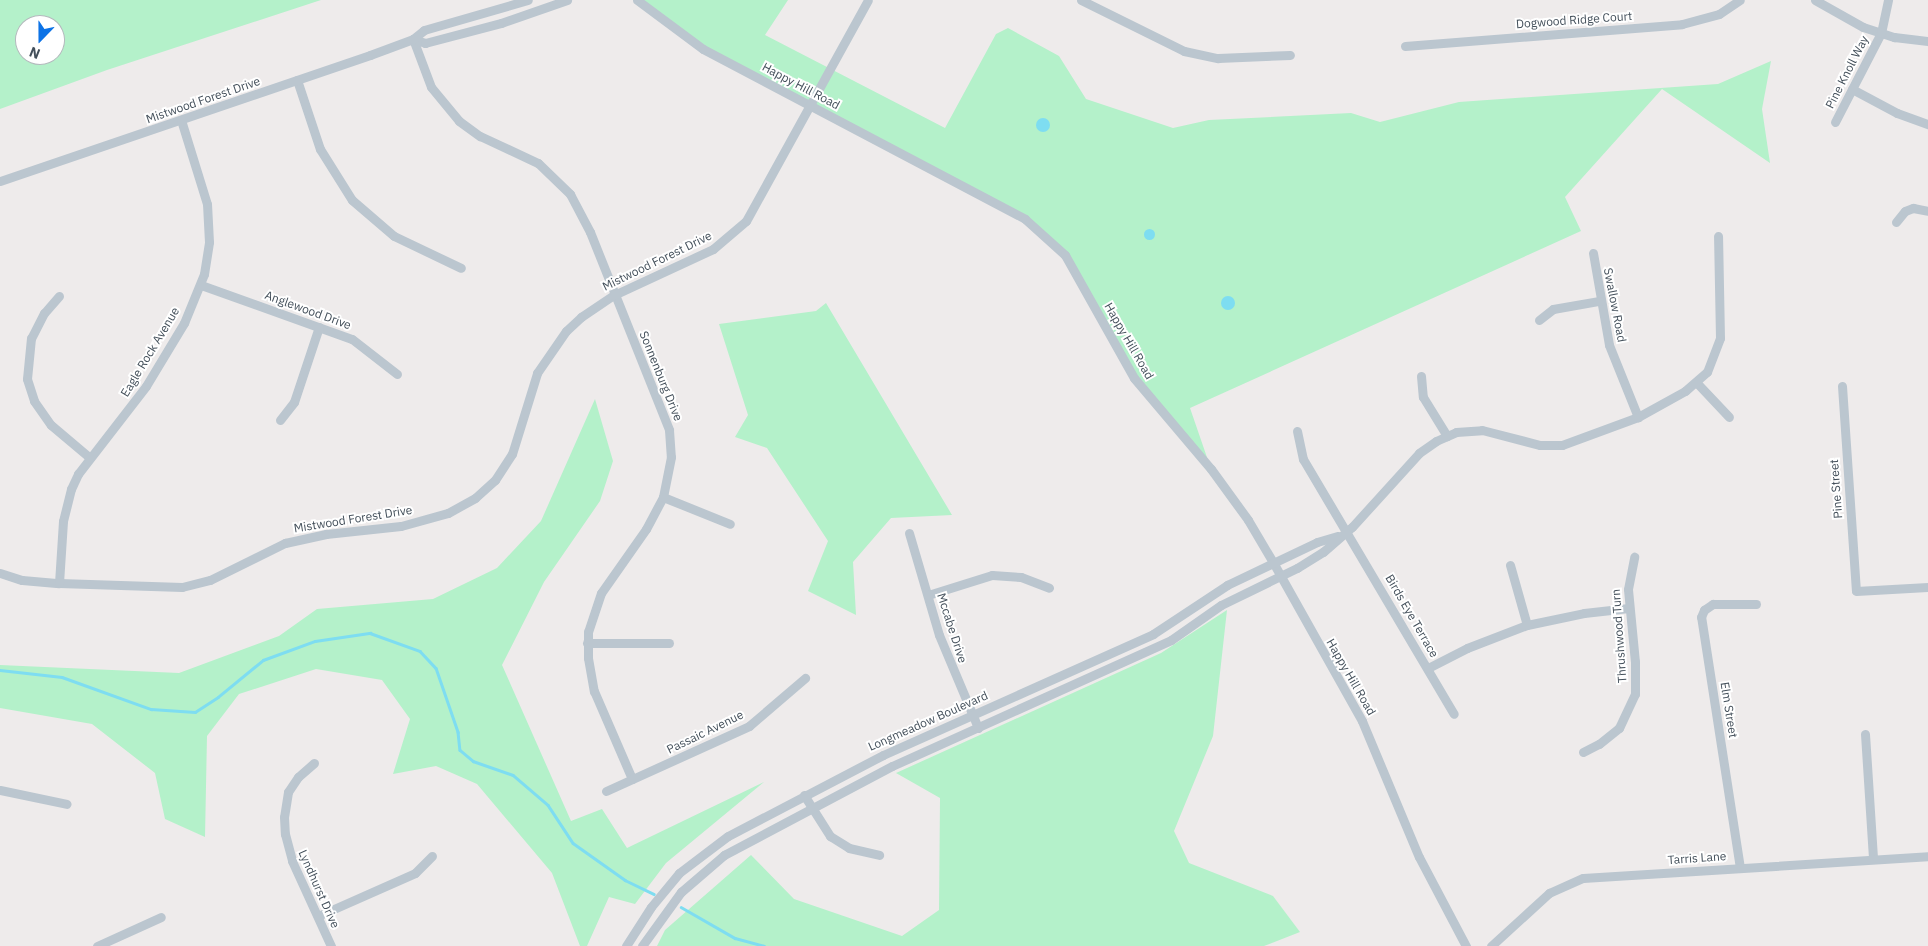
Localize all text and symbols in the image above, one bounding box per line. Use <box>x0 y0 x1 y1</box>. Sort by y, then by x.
street label: Dogwood Ridge Court <box>1515 9 1633 31</box>
north arrow <box>15 15 65 65</box>
street label: Pine Knoll Way <box>1822 33 1872 111</box>
text: N <box>27 43 43 63</box>
street label: Happy Hill Road <box>760 59 842 113</box>
street label: Mistwood Forest Drive <box>144 74 262 126</box>
street label: Mistwood Forest Drive <box>600 228 714 294</box>
street label: Swallow Road <box>1601 267 1629 343</box>
street label: Anglewood Drive <box>263 288 353 332</box>
street label: Happy Hill Road <box>1101 300 1157 382</box>
street label: Eagle Rock Avenue <box>118 305 182 399</box>
street label: Sonnenburg Drive <box>636 329 686 423</box>
street label: Pine Street <box>1827 459 1845 519</box>
street label: Mistwood Forest Drive <box>293 503 413 535</box>
street label: Birds Eye Terrace <box>1382 572 1442 660</box>
street label: Thrushwood Turn <box>1609 589 1629 683</box>
street label: Mccabe Drive <box>934 591 970 665</box>
street label: Happy Hill Road <box>1323 636 1379 718</box>
street label: Elm Street <box>1717 681 1741 739</box>
street label: Longmeadow Boulevard <box>866 688 990 754</box>
street label: Passaic Avenue <box>664 707 746 757</box>
street label: Lyndhurst Drive <box>295 848 343 930</box>
street label: Tarris Lane <box>1667 849 1727 867</box>

